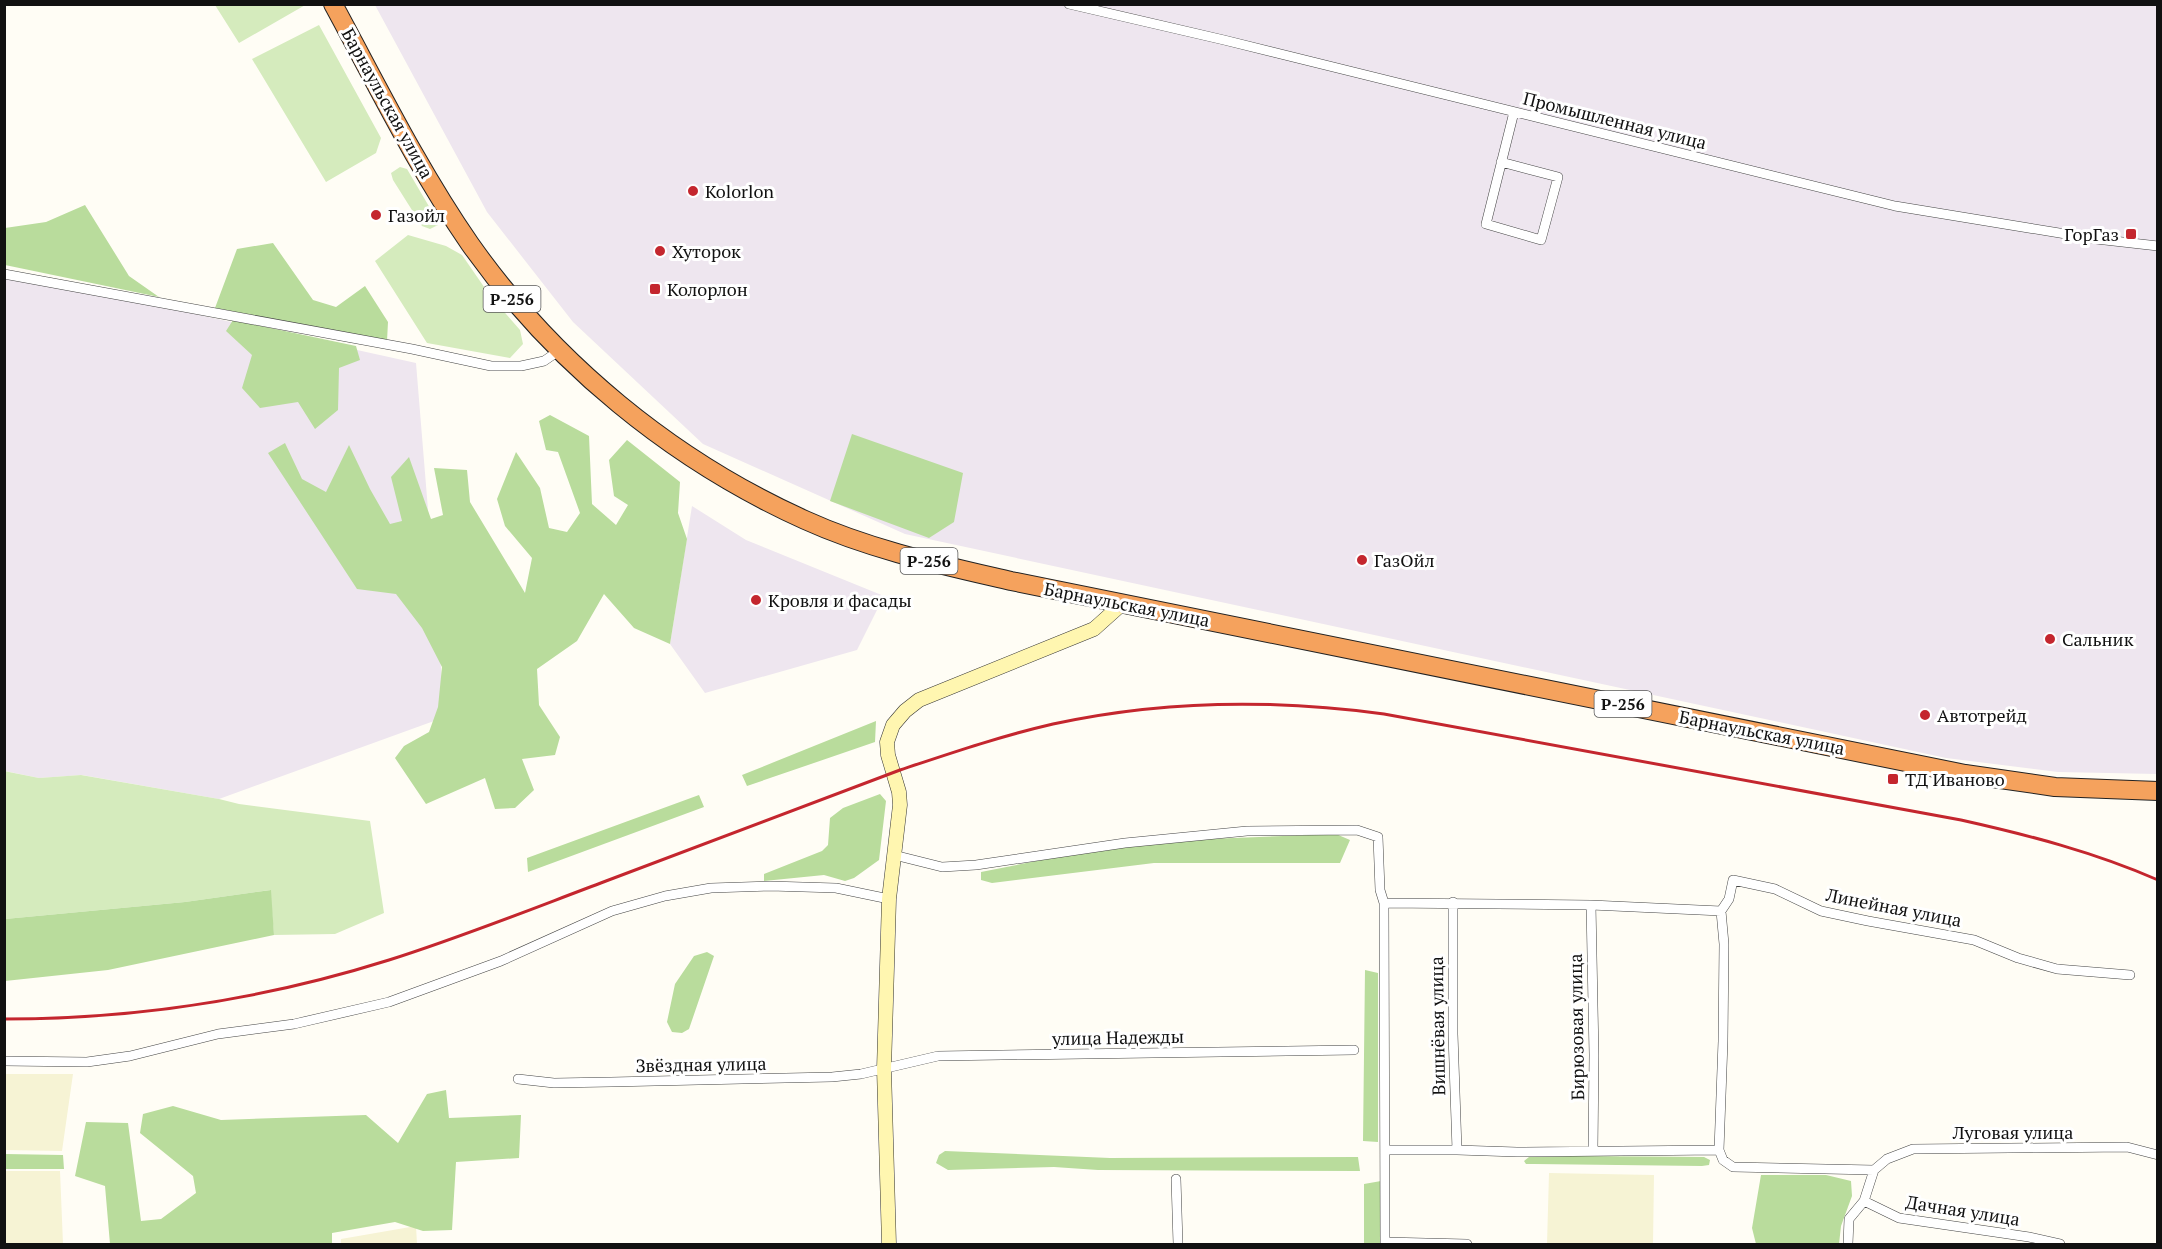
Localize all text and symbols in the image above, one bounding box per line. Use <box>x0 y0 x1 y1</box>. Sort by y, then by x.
street label: Барнаульская улица <box>337 24 439 182</box>
street label: Промышленная улица <box>1521 86 1709 154</box>
place label: Kolorlon <box>705 179 774 203</box>
marker: Kolorlon <box>686 184 700 198</box>
place label: Газойл <box>388 203 445 227</box>
marker: Газойл <box>369 208 383 222</box>
place label: ГорГаз <box>2064 222 2119 246</box>
marker: ГорГаз <box>2124 227 2138 241</box>
place label: Хуторок <box>672 239 741 263</box>
marker: Хуторок <box>653 244 667 258</box>
place label: Колорлон <box>667 277 748 301</box>
marker: Колорлон <box>648 282 662 296</box>
road number: Р-256 <box>484 286 540 312</box>
road number: Р-256 <box>900 548 958 574</box>
place label: ГазОйл <box>1374 548 1435 572</box>
marker: ГазОйл <box>1355 553 1369 567</box>
street label: Барнаульская улица <box>1042 576 1212 632</box>
place label: Кровля и фасады <box>768 588 912 612</box>
marker: Кровля и фасады <box>749 593 763 607</box>
place label: Сальник <box>2062 627 2134 651</box>
marker: Сальник <box>2043 632 2057 646</box>
road number: Р-256 <box>1594 691 1652 717</box>
place label: Автотрейд <box>1937 703 2027 727</box>
street label: Барнаульская улица <box>1677 704 1847 760</box>
marker: Автотрейд <box>1918 708 1932 722</box>
place label: ТД Иваново <box>1905 767 2005 791</box>
marker: ТД Иваново <box>1886 772 1900 786</box>
street label: Линейная улица <box>1823 882 1964 932</box>
street label: Бирюзовая улица <box>1563 953 1589 1101</box>
street label: Вишнёвая улица <box>1424 956 1450 1096</box>
street label: улица Надежды <box>1051 1024 1184 1050</box>
street label: Звёздная улица <box>635 1051 767 1077</box>
street label: Луговая улица <box>1952 1120 2073 1144</box>
street label: Дачная улица <box>1904 1189 2022 1231</box>

